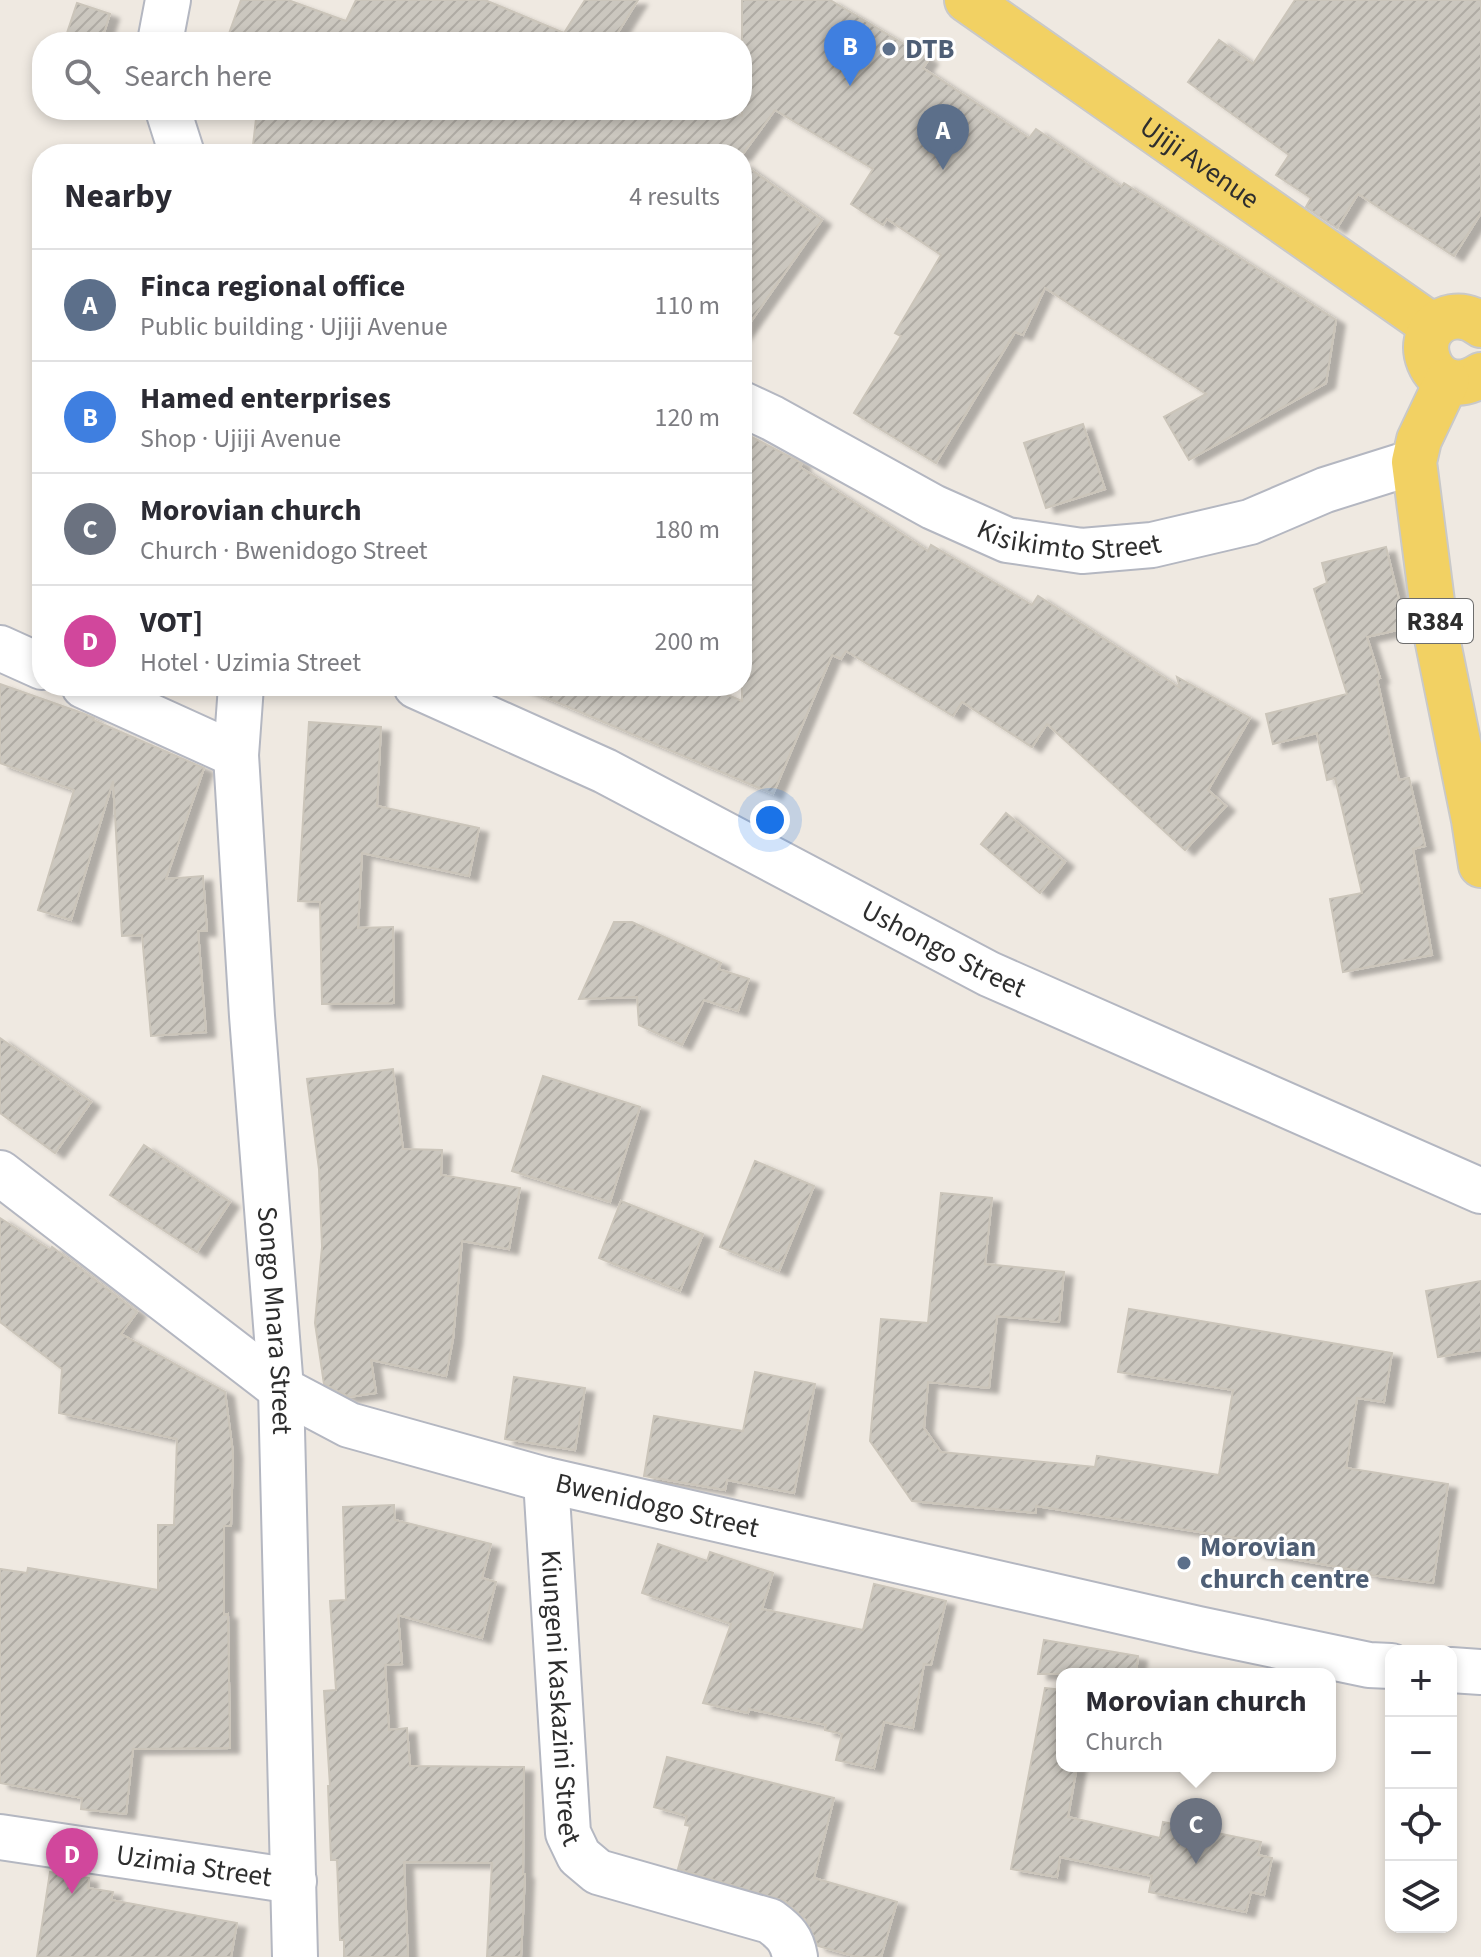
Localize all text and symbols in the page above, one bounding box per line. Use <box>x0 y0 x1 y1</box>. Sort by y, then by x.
pin: B <box>824 20 876 86</box>
place label: DTB <box>905 29 955 69</box>
search box <box>32 32 752 120</box>
marker: DTB <box>880 40 898 58</box>
icon: search <box>60 54 104 98</box>
text: Search here <box>124 55 272 98</box>
pin: A <box>917 104 969 170</box>
street label: Ujiji Avenue <box>1132 107 1267 219</box>
text: Nearby <box>64 172 172 221</box>
text: 4 results <box>629 178 720 215</box>
text: Finca regional office <box>140 265 405 308</box>
text: A <box>83 287 97 324</box>
text: 110 m <box>654 287 720 324</box>
text: Public building · Ujiji Avenue <box>140 308 448 345</box>
text: Hamed enterprises <box>140 377 391 420</box>
text: B <box>82 399 98 436</box>
text: 120 m <box>654 399 720 436</box>
text: Shop · Ujiji Avenue <box>140 420 341 457</box>
text: Morovian church <box>140 489 362 532</box>
street label: Kisikimto Street <box>971 509 1166 571</box>
text: C <box>82 511 98 548</box>
text: 180 m <box>654 511 720 548</box>
text: Church · Bwenidogo Street <box>140 532 428 569</box>
road number: R384 <box>1397 599 1473 643</box>
text: VOT] <box>140 601 203 644</box>
text: D <box>82 623 98 660</box>
text: 200 m <box>654 623 720 660</box>
text: Hotel · Uzimia Street <box>140 644 361 681</box>
your location <box>750 800 790 840</box>
street label: Ushongo Street <box>854 890 1033 1008</box>
street label: Songo Mnara Street <box>247 1205 302 1436</box>
street label: Bwenidogo Street <box>552 1463 763 1548</box>
place label: Morovian church centre <box>1200 1527 1370 1599</box>
street label: Kiungeni Kaskazini Street <box>530 1549 592 1853</box>
marker: Morovian church centre <box>1175 1554 1193 1572</box>
map controls <box>1385 1645 1457 1933</box>
button: + <box>1385 1645 1457 1717</box>
popup <box>1056 1668 1336 1772</box>
text: Morovian church <box>1085 1680 1307 1723</box>
button: − <box>1385 1717 1457 1789</box>
text: Church <box>1085 1723 1163 1760</box>
button: locate <box>1385 1789 1457 1861</box>
pin: C <box>1170 1798 1222 1864</box>
pin: D <box>46 1828 98 1894</box>
street label: Uzimia Street <box>113 1835 275 1897</box>
button: layers <box>1385 1861 1457 1933</box>

